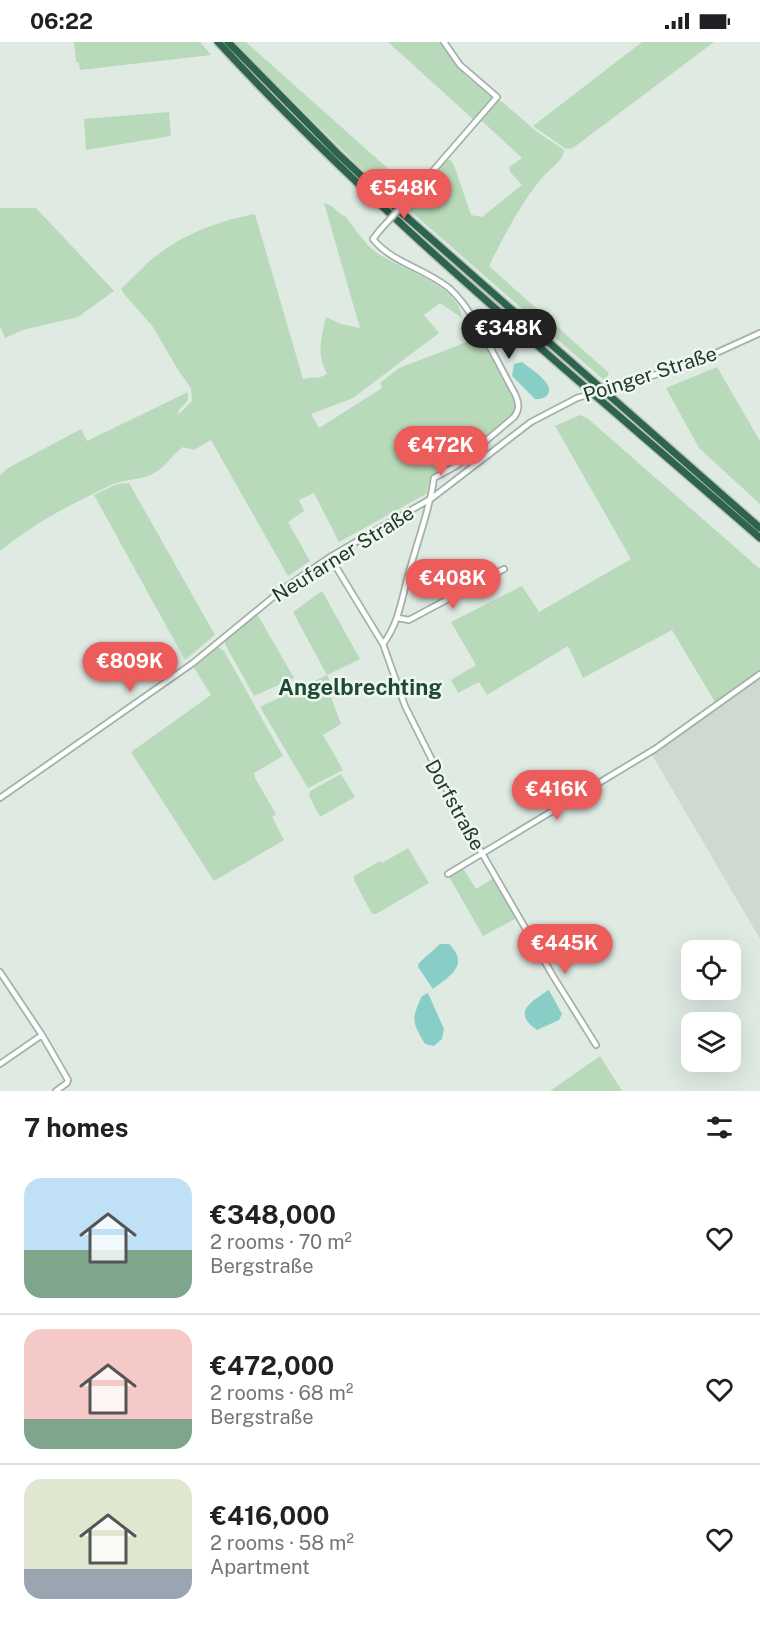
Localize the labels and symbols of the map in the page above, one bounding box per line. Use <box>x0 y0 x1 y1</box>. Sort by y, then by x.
pin: €548K <box>362 169 446 220</box>
pin: €348K <box>467 309 551 360</box>
street label: Poinger Straße <box>580 341 720 407</box>
pin: €472K <box>399 426 483 477</box>
street label: Neufarner Straße <box>268 501 418 607</box>
pin: €408K <box>411 559 495 610</box>
pin: €809K <box>88 642 172 693</box>
district label: Angelbrechting <box>278 674 442 700</box>
street label: Dorfstraße <box>420 755 490 855</box>
pin: €416K <box>515 770 599 821</box>
pin: €445K <box>523 924 607 975</box>

